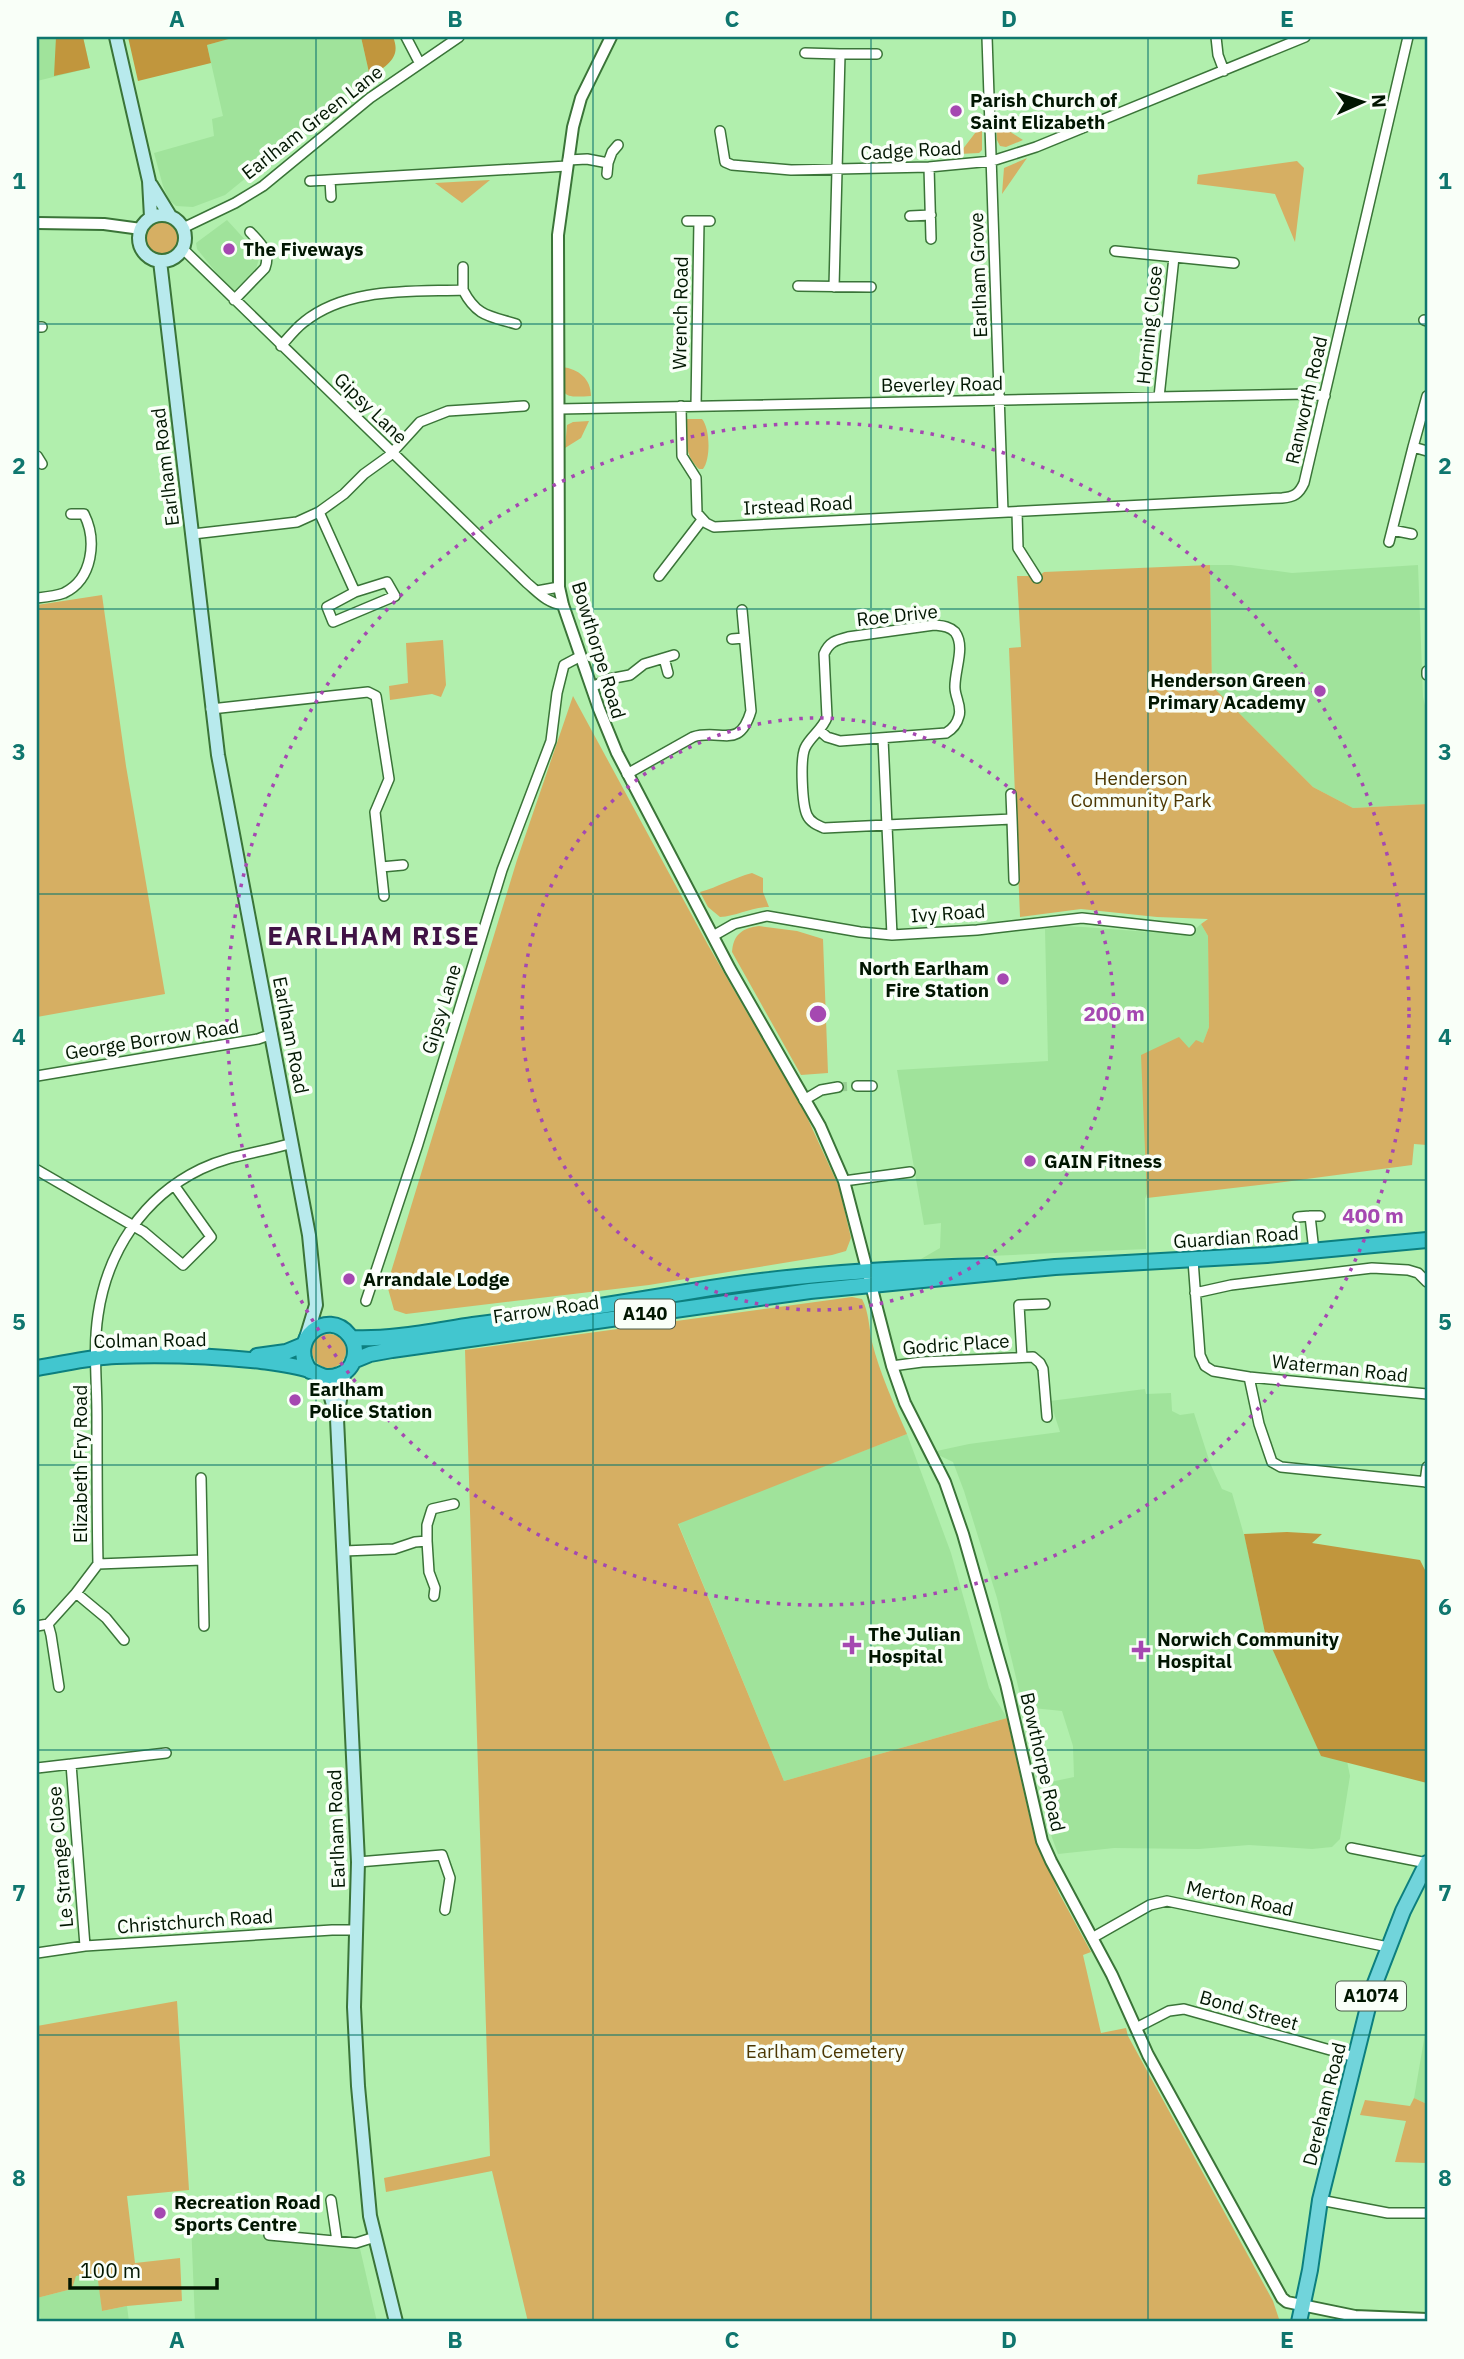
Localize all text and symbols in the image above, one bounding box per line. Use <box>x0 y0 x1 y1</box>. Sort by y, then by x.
text: A <box>169 3 185 33</box>
text: B <box>447 3 463 33</box>
text: C <box>725 3 740 33</box>
text: D <box>1001 3 1017 33</box>
text: E <box>1280 3 1294 33</box>
street label: Earlham Green Lane <box>237 59 387 185</box>
north arrow <box>1328 66 1398 136</box>
place label: Parish Church of Saint Elizabeth <box>970 88 1117 134</box>
text: N <box>1367 94 1391 109</box>
marker: Parish Church of Saint Elizabeth <box>948 103 964 119</box>
street label: Cadge Road <box>860 135 962 165</box>
text: 1 <box>12 165 26 195</box>
text: 1 <box>1438 165 1452 195</box>
street label: Earlham Grove <box>964 212 992 338</box>
place label: The Fiveways <box>243 237 364 261</box>
marker: The Fiveways <box>221 241 237 257</box>
street label: Wrench Road <box>667 256 693 370</box>
street label: Horning Close <box>1131 264 1167 386</box>
street label: Ranworth Road <box>1280 334 1332 466</box>
street label: Gipsy Lane <box>329 367 413 449</box>
street label: Beverley Road <box>881 371 1003 397</box>
street label: Earlham Road <box>146 406 184 528</box>
text: 2 <box>12 450 26 480</box>
text: 2 <box>1438 450 1452 480</box>
street label: Irstead Road <box>742 490 854 520</box>
street label: Bowthorpe Road <box>567 578 631 722</box>
street label: Roe Drive <box>855 599 939 631</box>
place label: Henderson Green Primary Academy <box>1148 668 1307 714</box>
marker: Henderson Green Primary Academy <box>1312 683 1328 699</box>
text: 3 <box>12 736 26 766</box>
text: 3 <box>1438 736 1452 766</box>
park label: Henderson Community Park <box>1070 766 1212 812</box>
street label: Ivy Road <box>910 898 986 928</box>
district label: EARLHAM RISE <box>267 918 481 952</box>
place label: North Earlham Fire Station <box>859 956 989 1002</box>
street label: Gipsy Lane <box>416 961 466 1057</box>
marker: North Earlham Fire Station <box>995 971 1011 987</box>
street label: Earlham Road <box>268 974 314 1096</box>
text: 200 m <box>1083 999 1145 1027</box>
centre of rings <box>806 1002 830 1026</box>
street label: George Borrow Road <box>63 1013 241 1065</box>
text: 4 <box>12 1021 26 1051</box>
text: 4 <box>1438 1021 1452 1051</box>
place label: GAIN Fitness <box>1044 1149 1162 1173</box>
marker: GAIN Fitness <box>1022 1153 1038 1169</box>
text: 400 m <box>1342 1201 1404 1229</box>
street label: Guardian Road <box>1172 1221 1300 1253</box>
place label: Arrandale Lodge <box>363 1267 510 1291</box>
marker: Arrandale Lodge <box>341 1271 357 1287</box>
street label: Farrow Road <box>491 1290 601 1328</box>
road number: A140 <box>615 1300 675 1329</box>
text: 5 <box>12 1306 26 1336</box>
text: 5 <box>1438 1306 1452 1336</box>
street label: Colman Road <box>93 1327 207 1353</box>
street label: Godric Place <box>902 1328 1010 1360</box>
street label: Waterman Road <box>1271 1349 1409 1387</box>
place label: Earlham Police Station <box>309 1377 432 1423</box>
street label: Elizabeth Fry Road <box>68 1385 92 1543</box>
marker: Earlham Police Station <box>287 1392 303 1408</box>
text: 6 <box>12 1591 26 1621</box>
text: 6 <box>1438 1591 1452 1621</box>
place label: The Julian Hospital <box>868 1622 961 1668</box>
place label: Norwich Community Hospital <box>1157 1627 1340 1673</box>
marker: The Julian Hospital <box>842 1635 862 1655</box>
marker: Norwich Community Hospital <box>1131 1640 1151 1660</box>
street label: Bowthorpe Road <box>1015 1690 1071 1834</box>
street label: Earlham Road <box>322 1769 350 1889</box>
street label: Le Strange Close <box>42 1785 78 1929</box>
street label: Merton Road <box>1184 1875 1296 1921</box>
text: 7 <box>12 1877 26 1907</box>
text: 7 <box>1438 1877 1452 1907</box>
street label: Christchurch Road <box>116 1904 274 1938</box>
road number: A1074 <box>1336 1982 1406 2010</box>
street label: Bond Street <box>1197 1984 1301 2036</box>
park label: Earlham Cemetery <box>746 2039 905 2063</box>
street label: Dereham Road <box>1297 2040 1351 2168</box>
text: 8 <box>12 2162 26 2192</box>
text: 8 <box>1438 2162 1452 2192</box>
place label: Recreation Road Sports Centre <box>174 2190 321 2236</box>
marker: Recreation Road Sports Centre <box>152 2205 168 2221</box>
scale bar <box>70 2247 217 2291</box>
text: 100 m <box>80 2256 141 2284</box>
text: A <box>169 2324 185 2354</box>
text: B <box>447 2324 463 2354</box>
text: C <box>725 2324 740 2354</box>
text: D <box>1001 2324 1017 2354</box>
text: E <box>1280 2324 1294 2354</box>

